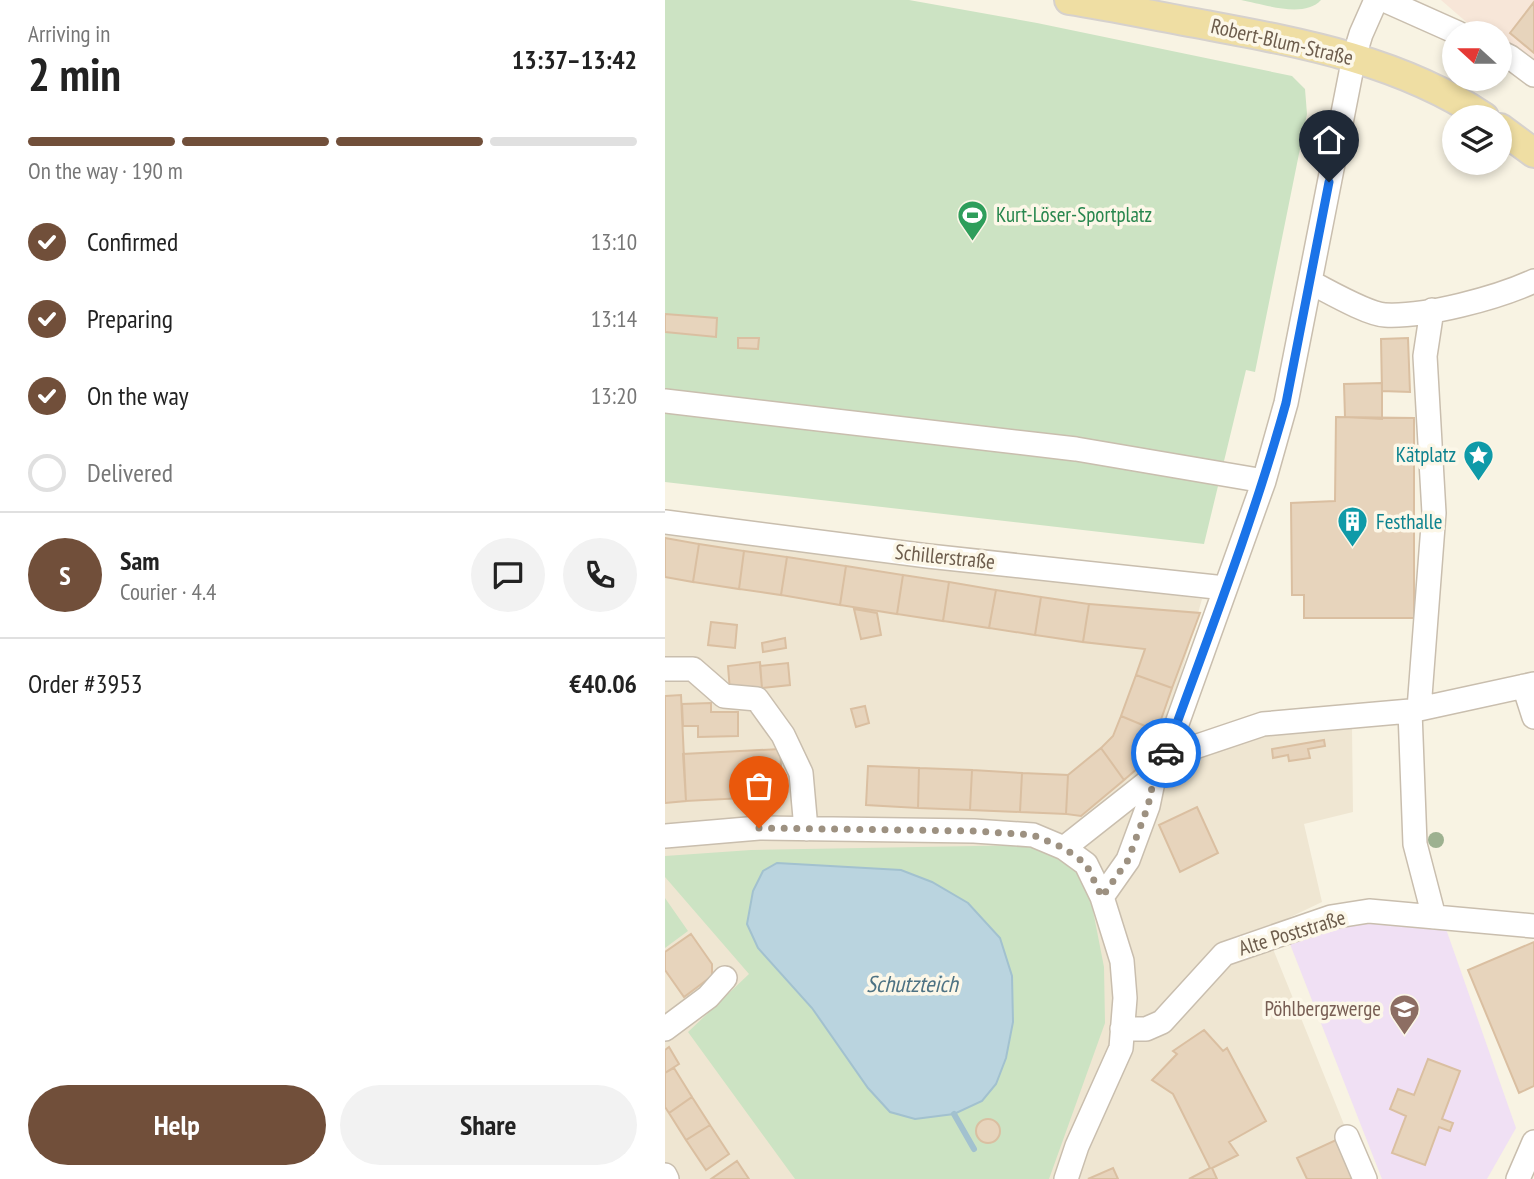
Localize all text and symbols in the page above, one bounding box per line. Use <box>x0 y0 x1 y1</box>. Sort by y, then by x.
street label: Robert-Blum-Straße <box>1208 12 1356 71</box>
text: Arriving in <box>28 19 110 48</box>
north arrow <box>1442 21 1512 91</box>
map controls <box>1442 21 1512 175</box>
text: 13:37–13:42 <box>512 43 637 76</box>
text: 2 min <box>28 44 121 104</box>
button: layers <box>1442 105 1512 175</box>
pin <box>1299 110 1359 182</box>
icon: home <box>1310 121 1348 159</box>
text: On the way · 190 m <box>28 156 183 185</box>
sports icon: Kurt-Löser-Sportplatz <box>956 198 990 242</box>
place label: Kurt-Löser-Sportplatz <box>996 201 1152 228</box>
icon: check <box>28 223 66 261</box>
text: Confirmed <box>87 225 178 258</box>
text: 13:10 <box>591 227 637 256</box>
icon: check <box>28 300 66 338</box>
text: Preparing <box>87 302 173 335</box>
text: 13:14 <box>591 304 637 333</box>
icon: check <box>28 377 66 415</box>
text: On the way <box>87 379 189 412</box>
text: 13:20 <box>591 381 637 410</box>
place icon: Kätplatz <box>1462 438 1496 482</box>
place label: Kätplatz <box>1396 441 1456 468</box>
text: Delivered <box>87 456 173 489</box>
building icon: Festhalle <box>1336 505 1370 549</box>
place label: Festhalle <box>1376 508 1442 535</box>
button: chat <box>471 538 545 612</box>
button: phone <box>563 538 637 612</box>
street label: Schillerstraße <box>894 538 996 575</box>
text: Sam <box>120 544 159 577</box>
text: S <box>59 559 71 592</box>
text: Courier · 4.4 <box>120 577 216 606</box>
text: Order #3953 <box>28 667 143 700</box>
text: €40.06 <box>569 667 637 700</box>
courier <box>1131 718 1201 788</box>
icon: car <box>1147 734 1185 772</box>
pin <box>729 756 789 828</box>
icon: bag <box>740 767 778 805</box>
street label: Alte Poststraße <box>1235 903 1349 962</box>
water label: Schutzteich <box>866 969 960 998</box>
school or university icon: Pöhlbergzwerge <box>1387 992 1421 1036</box>
place label: Pöhlbergzwerge <box>1264 995 1381 1022</box>
button: Help <box>28 1085 326 1165</box>
button: Share <box>340 1085 637 1165</box>

